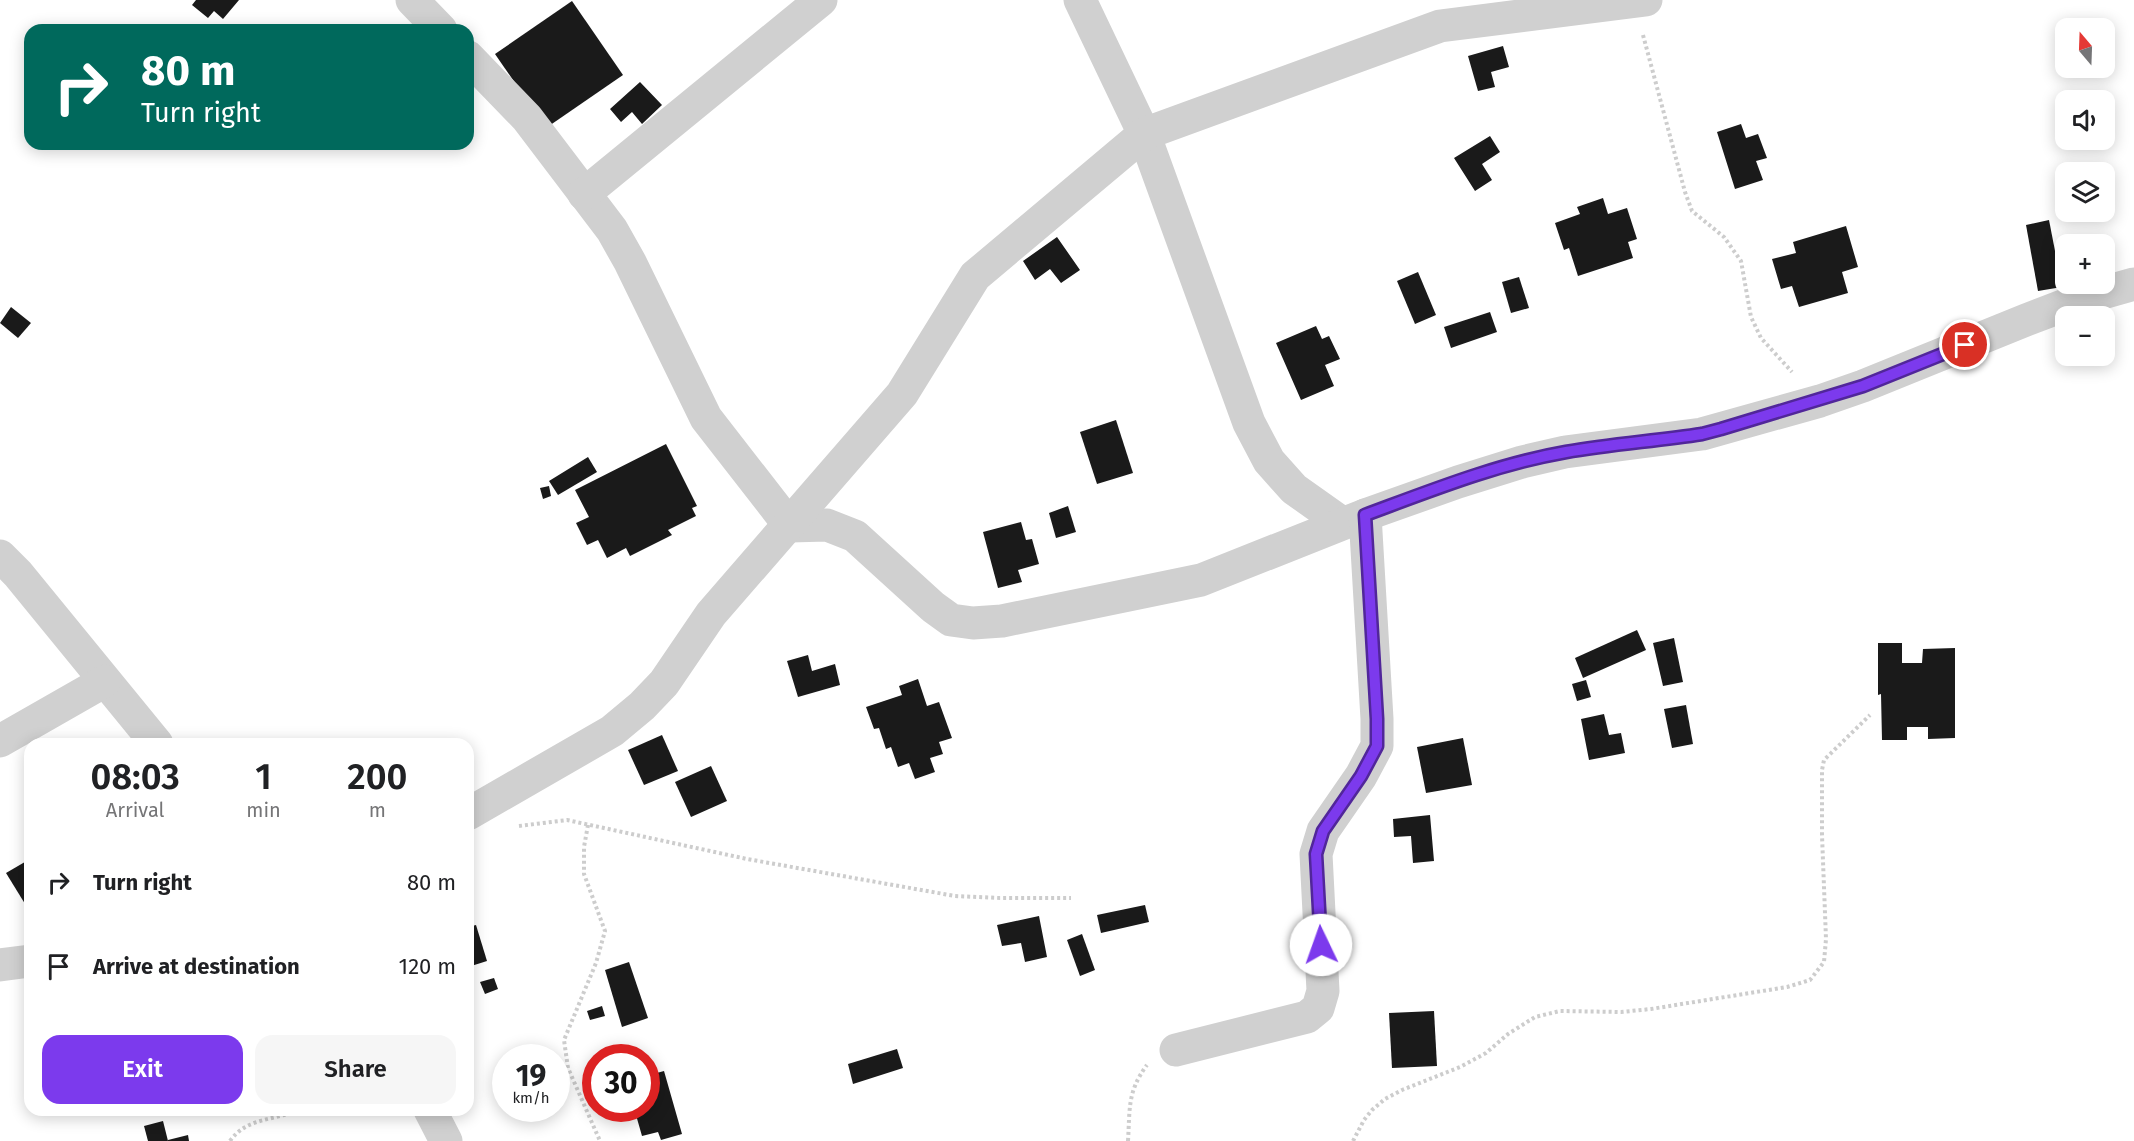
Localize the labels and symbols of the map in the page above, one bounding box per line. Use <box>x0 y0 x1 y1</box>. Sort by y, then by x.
north arrow <box>2055 18 2115 78</box>
pin <box>1939 319 1990 370</box>
position arrow <box>1289 913 1353 977</box>
speed limit sign: 30 <box>582 1044 660 1122</box>

